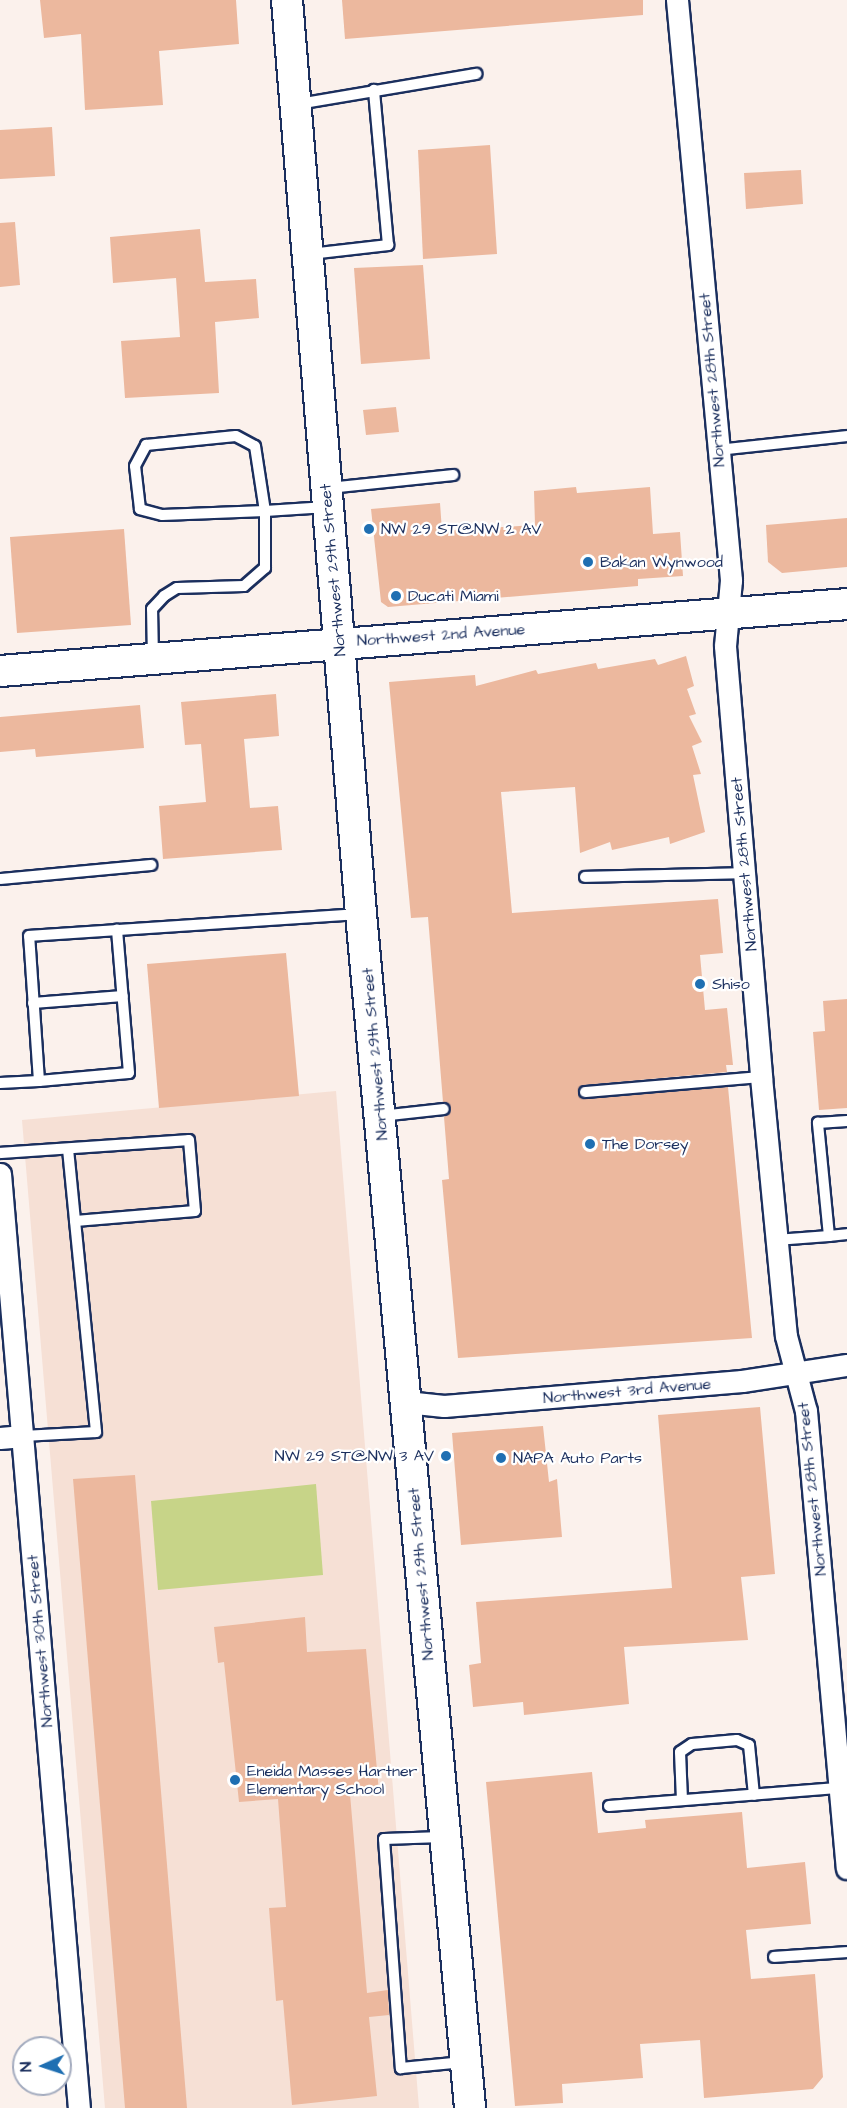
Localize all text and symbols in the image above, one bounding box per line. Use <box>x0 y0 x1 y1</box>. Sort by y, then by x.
street label: Northwest 28th Street <box>695 292 729 468</box>
street label: Northwest 29th Street <box>316 483 350 657</box>
place label: NW 29 ST@NW 2 AV <box>381 519 541 539</box>
marker: NW 29 ST@NW 2 AV <box>362 522 376 536</box>
place label: Bakan Wynwood <box>600 552 723 572</box>
marker: Bakan Wynwood <box>581 555 595 569</box>
place label: Ducati Miami <box>408 586 499 606</box>
marker: Ducati Miami <box>389 589 403 603</box>
street label: Northwest 2nd Avenue <box>356 620 526 650</box>
street label: Northwest 28th Street <box>727 776 761 952</box>
street label: Northwest 29th Street <box>358 967 392 1141</box>
place label: Shiso <box>712 974 750 994</box>
marker: Shiso <box>693 977 707 991</box>
place label: The Dorsey <box>602 1134 689 1154</box>
marker: The Dorsey <box>583 1137 597 1151</box>
street label: Northwest 3rd Avenue <box>542 1374 712 1408</box>
street label: Northwest 28th Street <box>793 1401 831 1577</box>
place label: NW 29 ST@NW 3 AV <box>275 1446 434 1466</box>
place label: NAPA Auto Parts <box>513 1448 642 1468</box>
marker: NW 29 ST@NW 3 AV <box>439 1449 453 1463</box>
marker: NAPA Auto Parts <box>494 1451 508 1465</box>
street label: Northwest 29th Street <box>404 1487 438 1661</box>
street label: Northwest 30th Street <box>23 1554 57 1728</box>
place label: Eneida Masses Hartner Elementary School <box>247 1761 417 1799</box>
marker: Eneida Masses Hartner Elementary School <box>228 1773 242 1787</box>
north arrow <box>12 2036 72 2096</box>
text: N <box>15 2061 37 2072</box>

